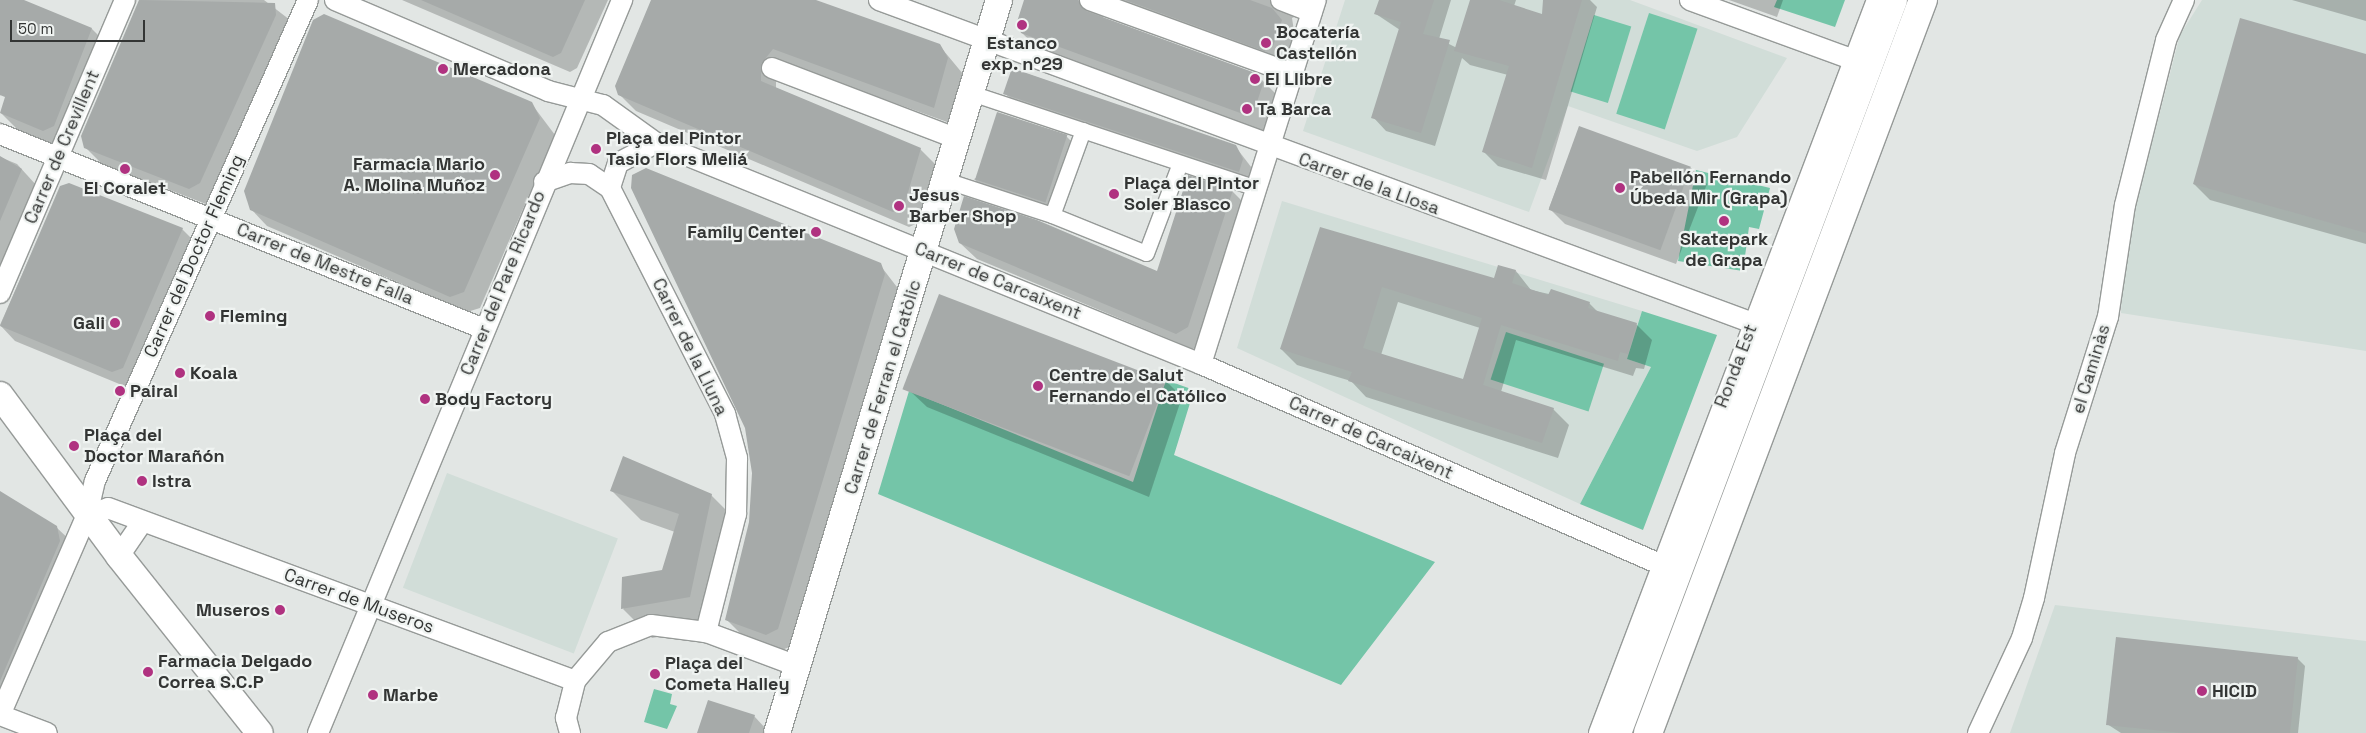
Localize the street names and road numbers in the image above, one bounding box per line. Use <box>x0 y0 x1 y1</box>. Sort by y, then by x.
street label: Carrer de Crevillent <box>20 67 104 227</box>
street label: Carrer de la Llosa <box>1295 148 1443 220</box>
street label: Carrer del Doctor Fleming <box>139 151 249 361</box>
street label: Carrer del Pare Ricardo <box>456 188 550 378</box>
street label: Carrer de Mestre Falla <box>233 219 417 309</box>
street label: Carrer de Carcaixent <box>912 238 1084 324</box>
street label: Carrer de la Lluna <box>647 275 733 419</box>
street label: Carrer de Ferran el Catòlic <box>840 277 926 497</box>
street label: Ronda Est <box>1710 321 1762 411</box>
street label: el Caminàs <box>2067 322 2115 416</box>
street label: Carrer de Carcaixent <box>1285 392 1457 484</box>
street label: Carrer de Museros <box>281 564 437 638</box>

